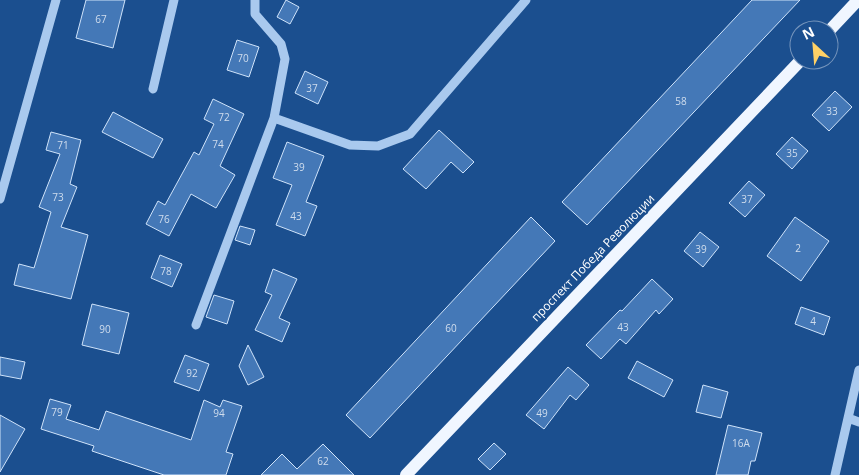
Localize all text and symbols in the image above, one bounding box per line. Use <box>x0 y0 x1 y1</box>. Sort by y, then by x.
house number: 67 <box>95 12 107 26</box>
north arrow <box>789 20 839 70</box>
text: N <box>799 22 817 44</box>
house number: 70 <box>237 51 249 65</box>
house number: 37 <box>306 81 318 95</box>
house number: 58 <box>675 94 687 108</box>
house number: 33 <box>826 104 838 118</box>
house number: 72 <box>218 110 230 124</box>
house number: 74 <box>212 137 224 151</box>
house number: 71 <box>57 138 69 152</box>
house number: 35 <box>786 146 798 160</box>
house number: 39 <box>293 160 305 174</box>
house number: 73 <box>52 190 64 204</box>
street label: проспект Победа Революции <box>527 190 658 325</box>
house number: 37 <box>741 192 753 206</box>
house number: 43 <box>290 209 302 223</box>
house number: 76 <box>158 212 170 226</box>
house number: 2 <box>795 241 801 255</box>
house number: 39 <box>695 242 707 256</box>
house number: 78 <box>160 264 172 278</box>
house number: 4 <box>810 314 816 328</box>
house number: 43 <box>617 320 629 334</box>
house number: 60 <box>445 321 457 335</box>
house number: 90 <box>99 322 111 336</box>
house number: 92 <box>186 366 198 380</box>
house number: 79 <box>51 405 63 419</box>
house number: 94 <box>213 406 225 420</box>
house number: 49 <box>536 406 548 420</box>
house number: 16А <box>732 436 751 450</box>
house number: 62 <box>317 454 329 468</box>

